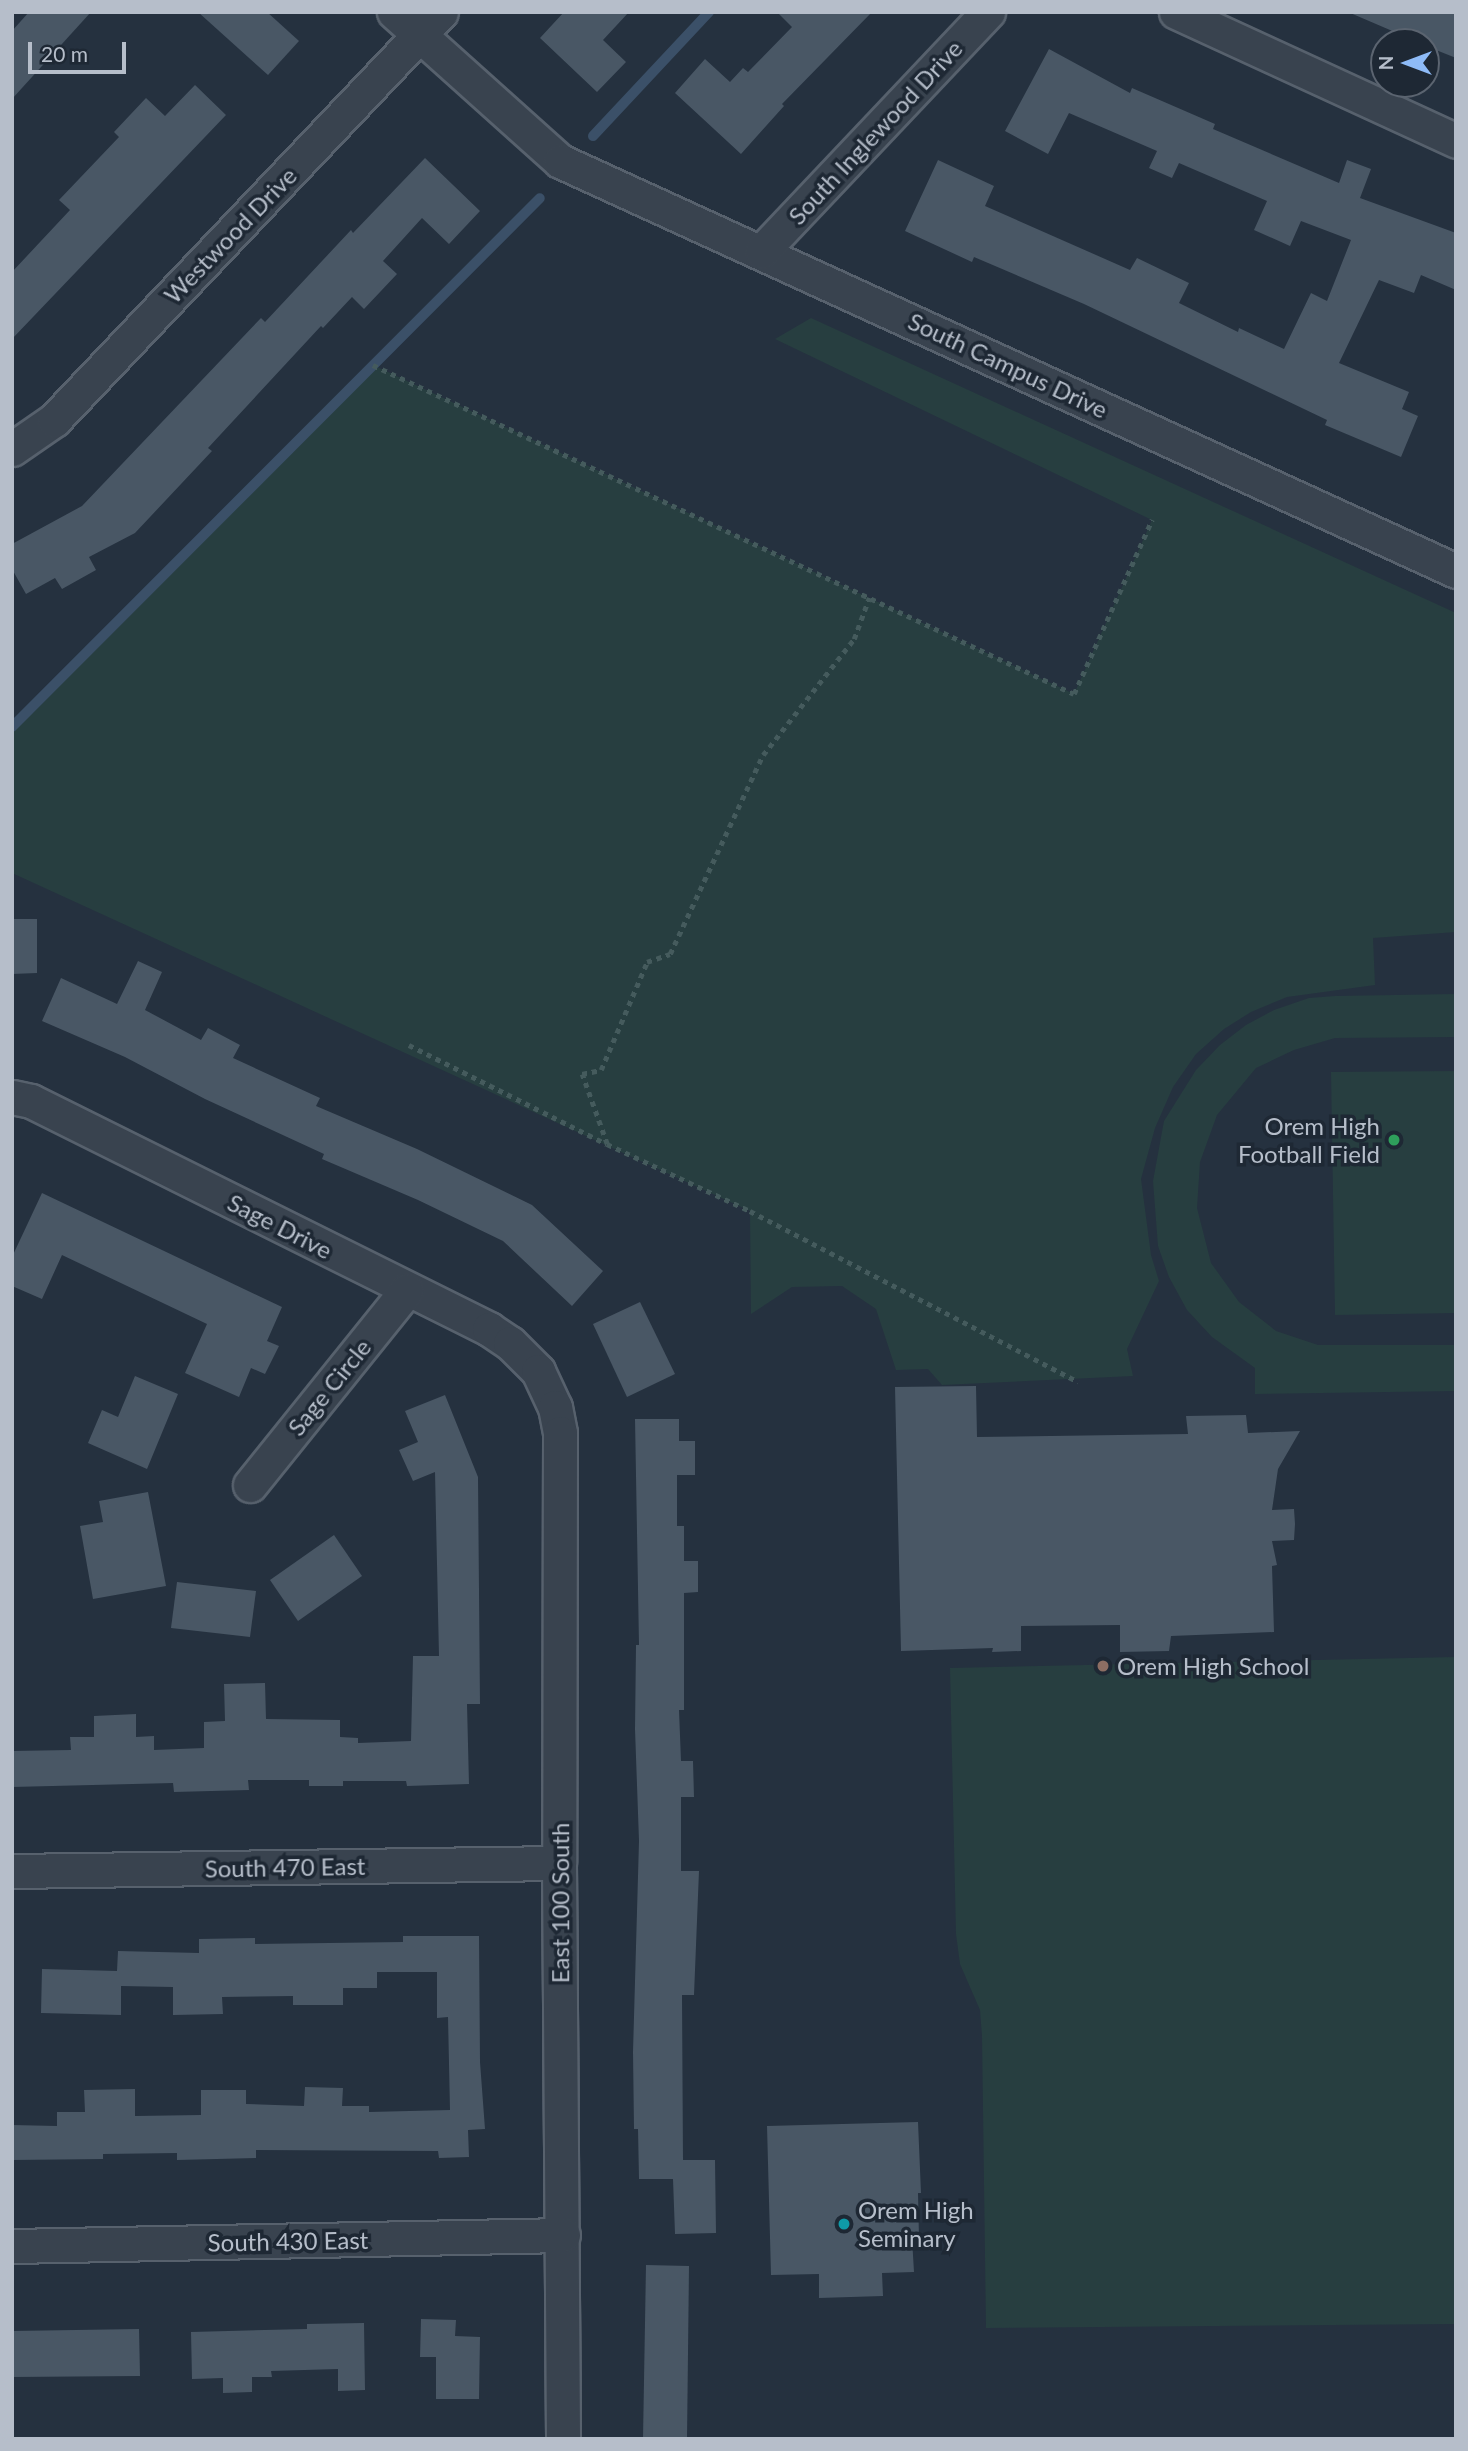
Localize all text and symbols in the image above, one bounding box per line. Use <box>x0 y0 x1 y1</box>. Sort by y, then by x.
scale bar <box>32 28 130 72</box>
north arrow <box>1370 28 1440 98</box>
street label: South Inglewood Drive <box>782 34 968 230</box>
text: 20 m <box>41 41 88 66</box>
text: N <box>1374 56 1397 70</box>
street label: Westwood Drive <box>158 161 302 309</box>
street label: South Campus Drive <box>904 306 1112 424</box>
place label: Orem High Football Field <box>1238 1112 1380 1168</box>
marker: Orem High Football Field <box>1386 1132 1402 1148</box>
street label: Sage Drive <box>223 1187 337 1265</box>
street label: Sage Circle <box>281 1333 377 1441</box>
place label: Orem High School <box>1117 1652 1309 1680</box>
marker: Orem High School <box>1095 1658 1111 1674</box>
street label: East 100 South <box>546 1823 574 1983</box>
street label: South 470 East <box>204 1851 366 1883</box>
place label: Orem High Seminary <box>858 2196 974 2252</box>
marker: Orem High Seminary <box>836 2216 852 2232</box>
street label: South 430 East <box>207 2225 369 2257</box>

